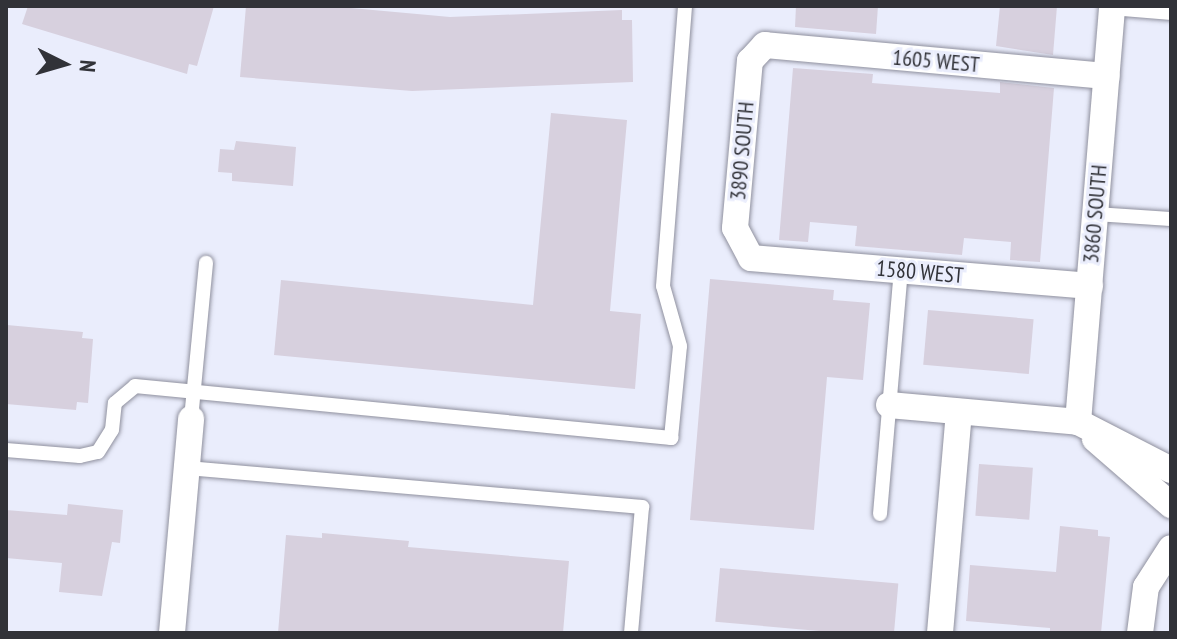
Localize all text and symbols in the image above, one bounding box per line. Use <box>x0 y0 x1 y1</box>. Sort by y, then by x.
north arrow <box>24 24 104 104</box>
street label: 1605 WEST <box>891 44 981 78</box>
text: N <box>73 59 102 73</box>
street label: 3890 SOUTH <box>725 101 759 201</box>
street label: 3860 SOUTH <box>1078 164 1112 264</box>
street label: 1580 WEST <box>875 255 965 289</box>

